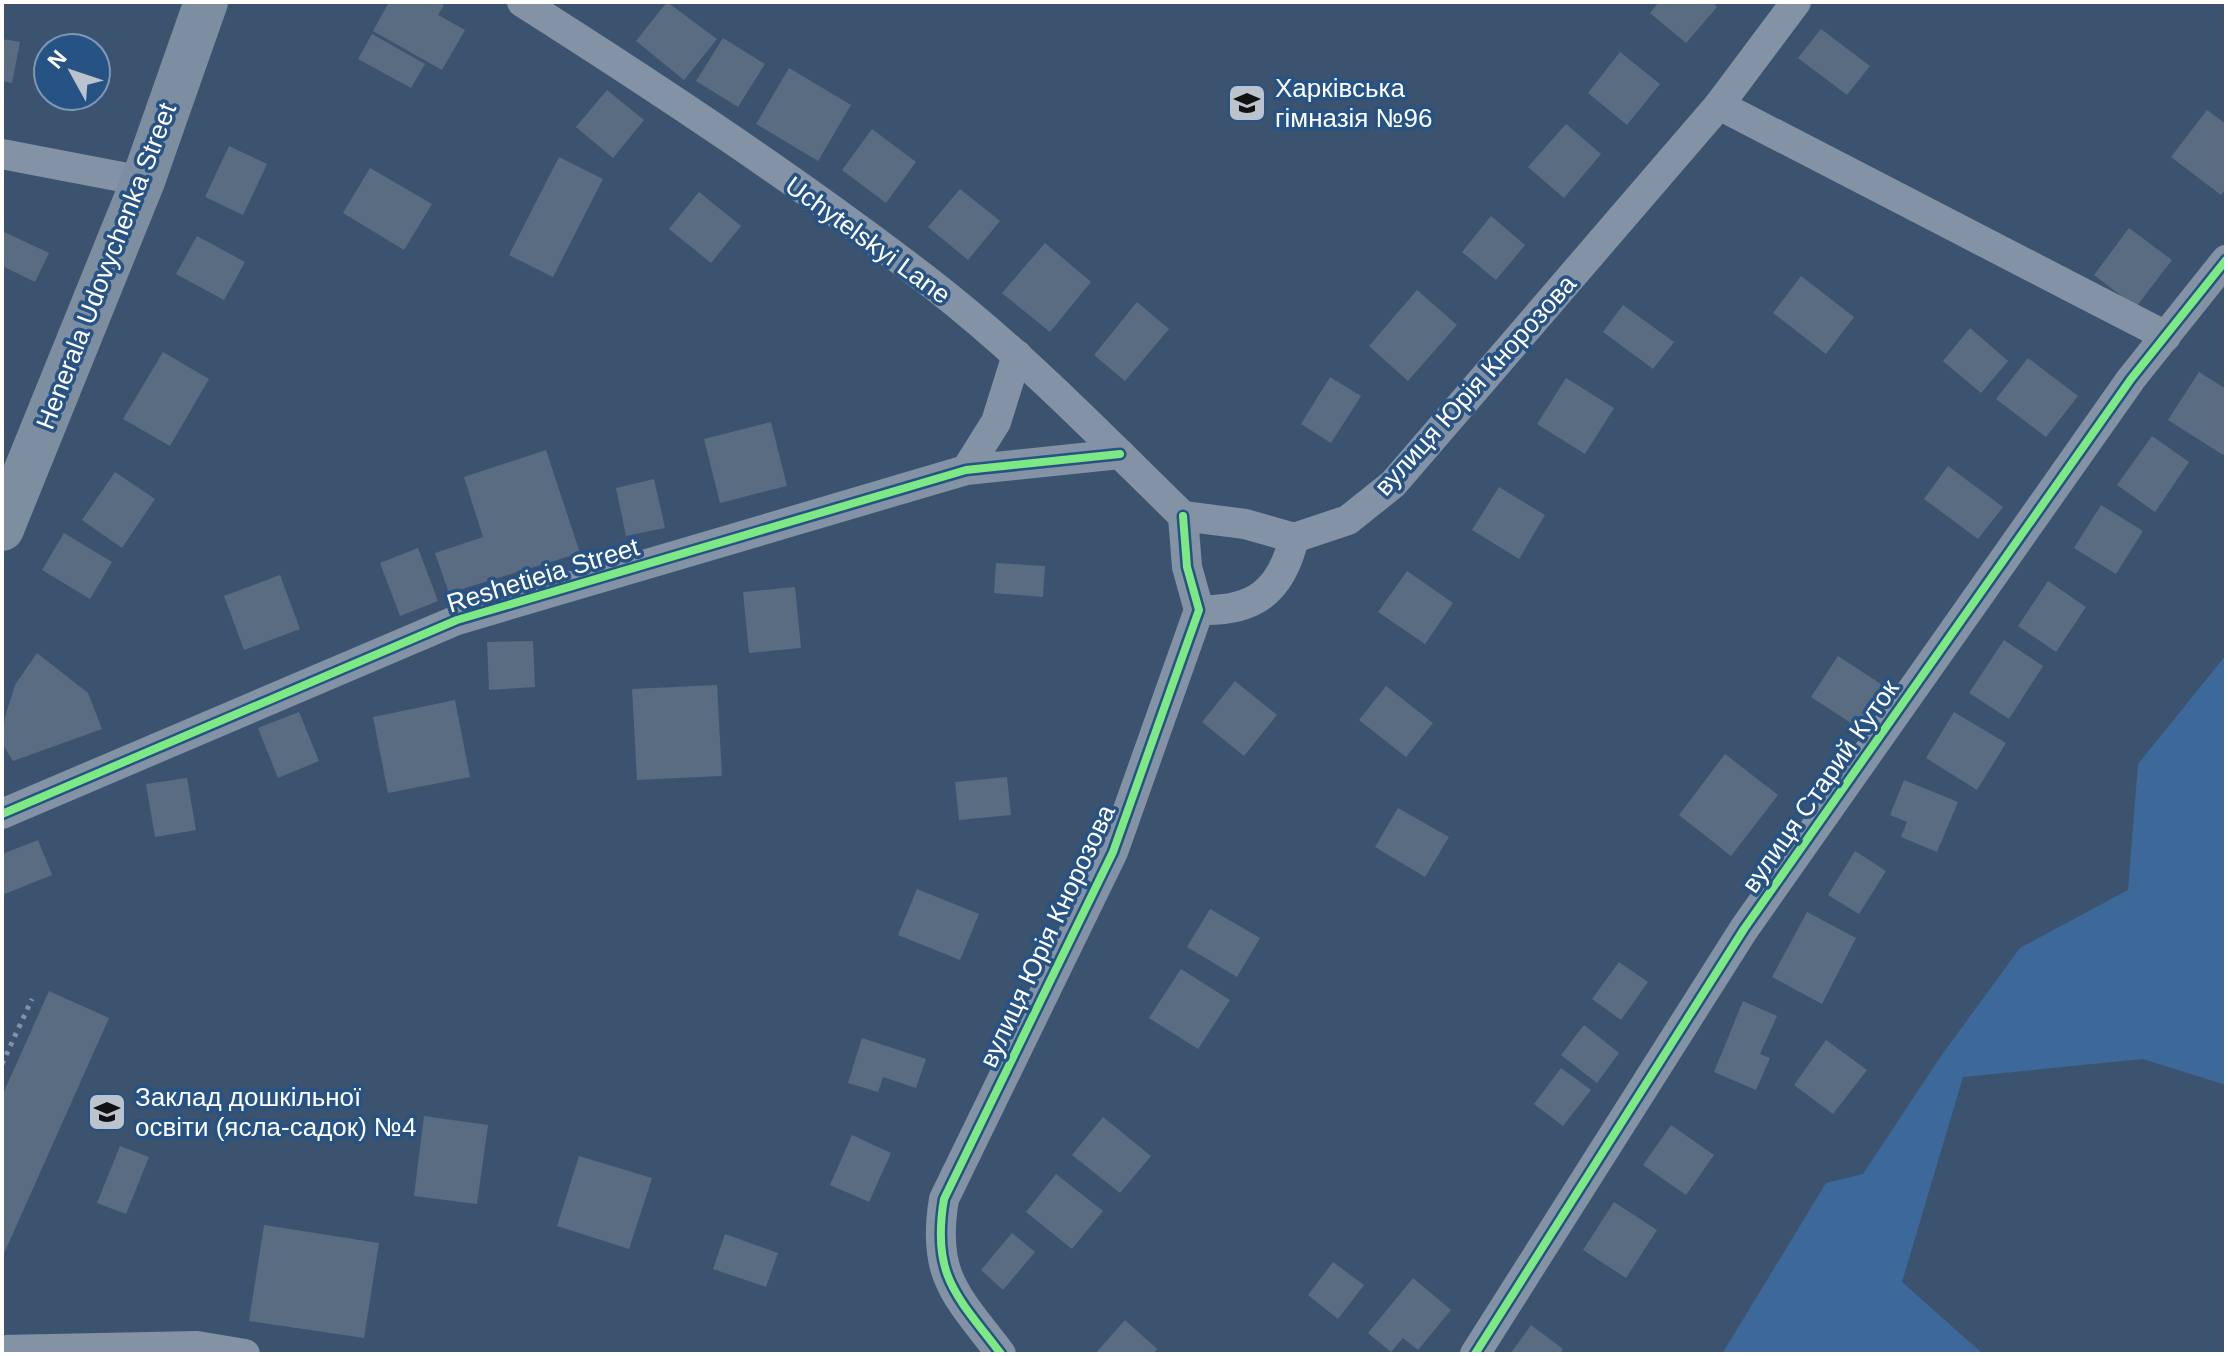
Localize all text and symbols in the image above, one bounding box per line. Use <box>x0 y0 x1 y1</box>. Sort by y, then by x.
north arrow <box>32 32 112 112</box>
text: N <box>42 45 72 74</box>
place label: Харківська гімназія №96 <box>1275 73 1432 133</box>
school or university icon: Харківська гімназія №96 <box>1226 82 1268 124</box>
street label: Henerala Udovychenka Street <box>30 98 182 433</box>
street label: Uchytelskyi Lane <box>780 170 956 310</box>
street label: вулиця Юрія Кнорозова <box>1368 268 1582 501</box>
street label: Reshetieia Street <box>443 531 643 619</box>
street label: вулиця Старий Куток <box>1735 673 1905 898</box>
street label: вулиця Юрія Кнорозова <box>973 800 1121 1072</box>
place label: Заклад дошкільної освіти (ясла-садок) №4 <box>135 1082 416 1142</box>
school or university icon: Заклад дошкільної освіти (ясла-садок) №4 <box>86 1091 128 1133</box>

